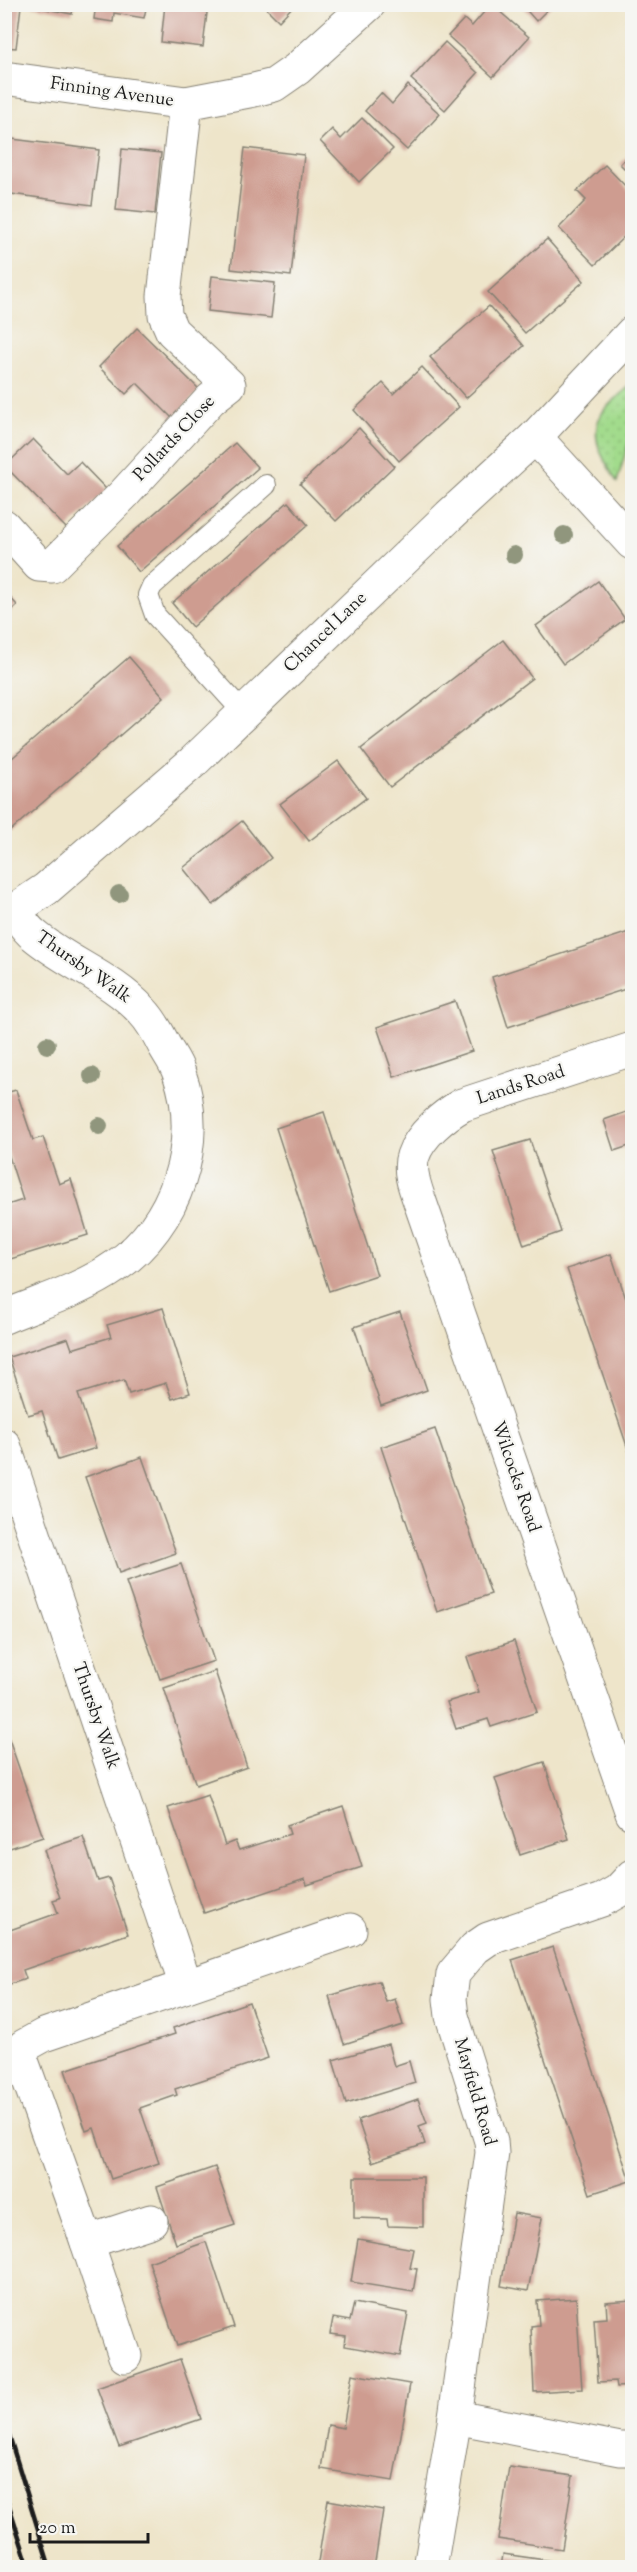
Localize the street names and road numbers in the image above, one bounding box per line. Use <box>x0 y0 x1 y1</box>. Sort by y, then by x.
street label: Finning Avenue <box>49 71 175 115</box>
street label: Pollards Close <box>128 390 222 488</box>
street label: Chancel Lane <box>278 586 374 680</box>
street label: Thursby Walk <box>30 925 136 1011</box>
street label: Lands Road <box>474 1060 568 1112</box>
street label: Wilcocks Road <box>484 1418 546 1536</box>
street label: Thursby Walk <box>65 1659 125 1773</box>
street label: Mayfield Road <box>446 2035 502 2149</box>

